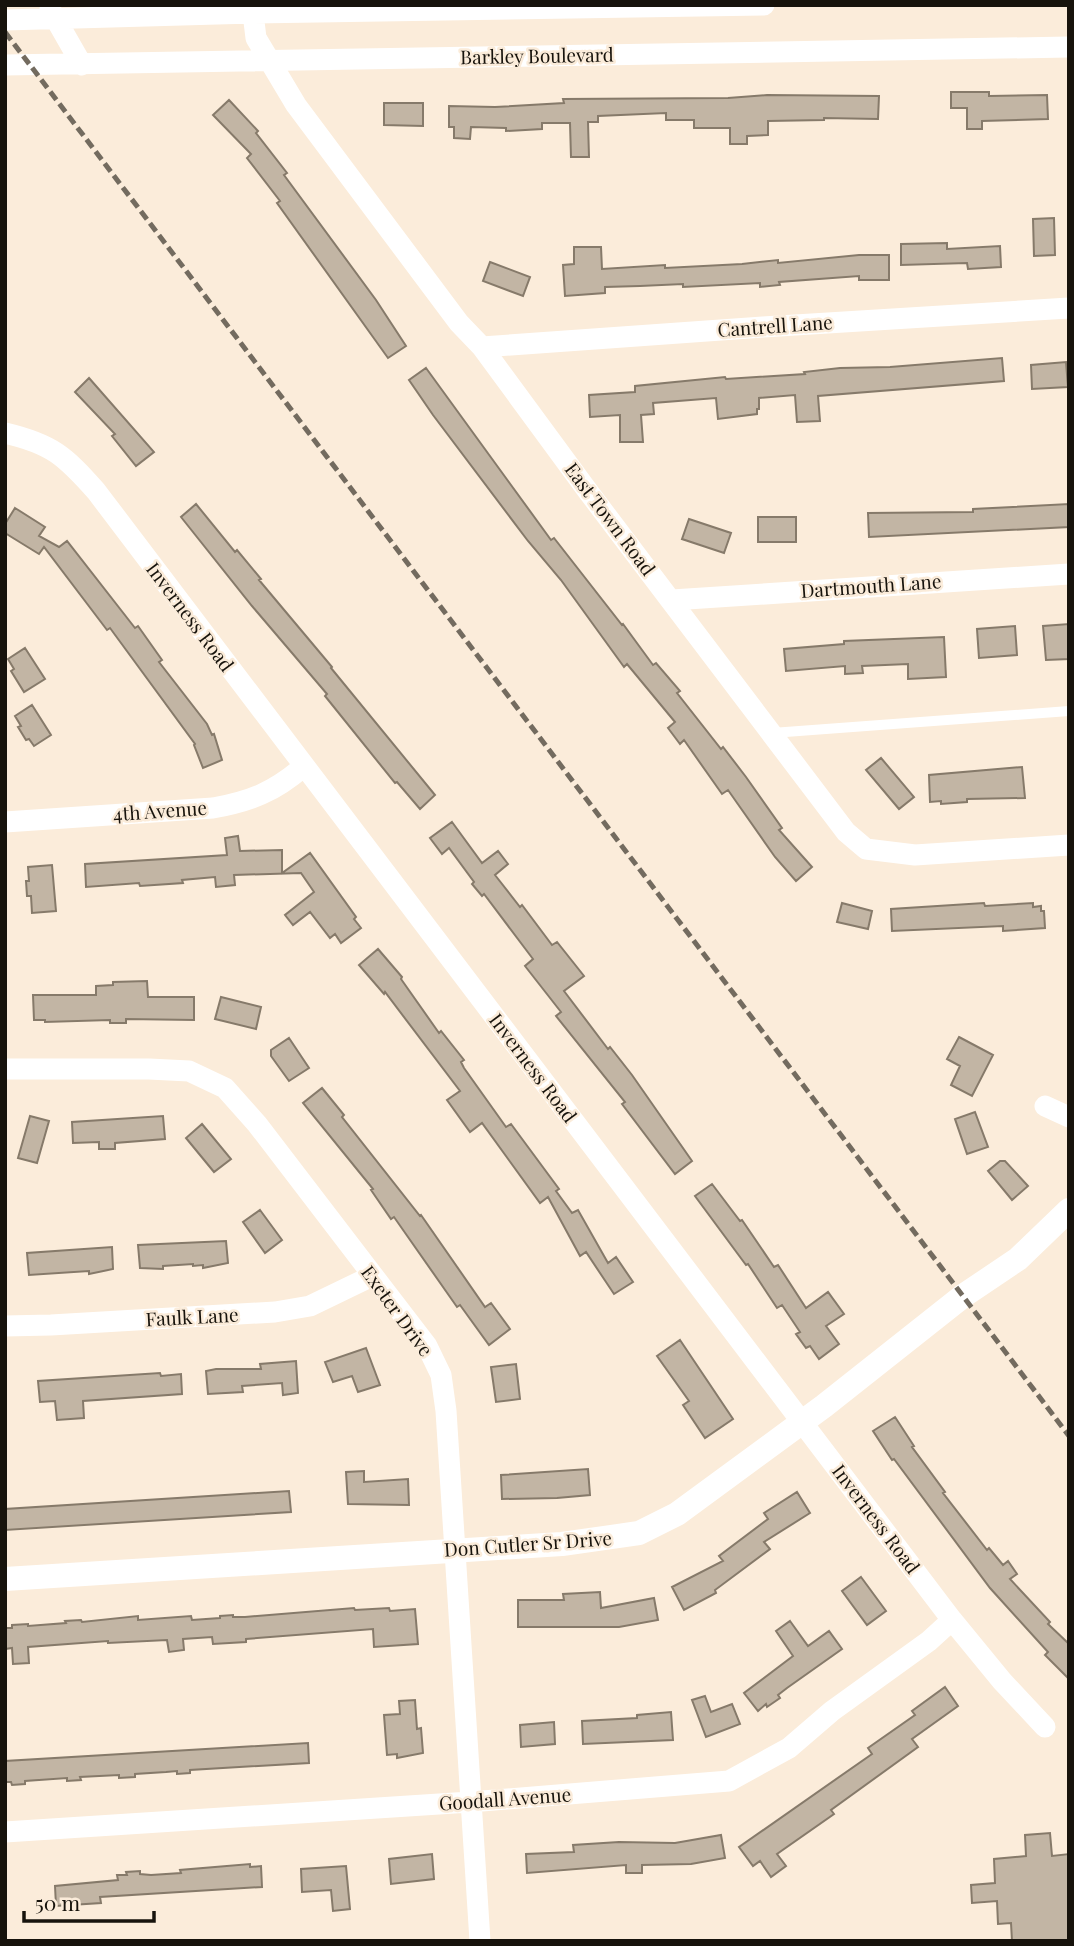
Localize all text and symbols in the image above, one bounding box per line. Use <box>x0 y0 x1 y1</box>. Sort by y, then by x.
street label: Barkley Boulevard <box>460 41 614 69</box>
street label: Cantrell Lane <box>716 308 833 342</box>
street label: East Town Road <box>560 457 662 580</box>
street label: Inverness Road <box>141 556 241 676</box>
street label: Dartmouth Lane <box>800 567 942 603</box>
street label: 4th Avenue <box>112 794 208 826</box>
street label: Inverness Road <box>484 1007 584 1127</box>
street label: Exeter Drive <box>356 1260 440 1361</box>
street label: Faulk Lane <box>145 1301 239 1331</box>
street label: Inverness Road <box>827 1458 927 1578</box>
street label: Don Cutler Sr Drive <box>443 1524 613 1562</box>
street label: Goodall Avenue <box>438 1780 572 1816</box>
scale bar <box>24 1880 154 1924</box>
text: 50 m <box>35 1888 81 1916</box>

